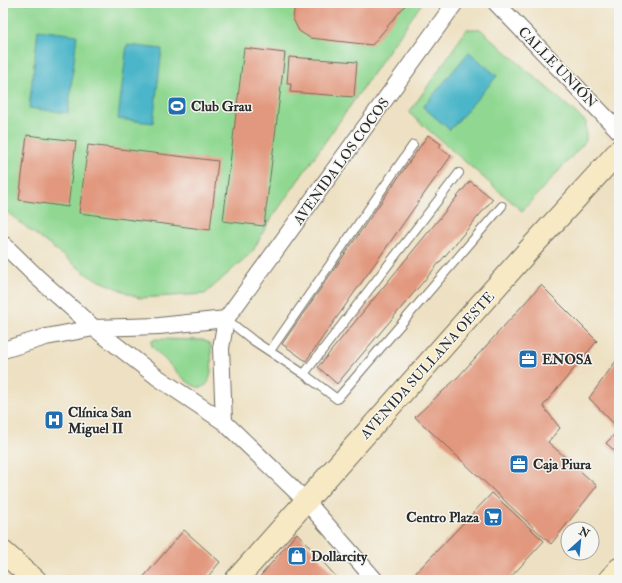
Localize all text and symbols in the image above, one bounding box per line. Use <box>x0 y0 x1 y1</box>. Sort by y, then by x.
street label: CALLE UNIÓN <box>515 23 601 112</box>
sports icon: Club Grau <box>166 95 188 117</box>
street label: AVENIDA LOS COCOS <box>289 95 393 229</box>
place label: Club Grau <box>191 98 253 115</box>
street label: AVENIDA SULLANA OESTE <box>356 288 498 443</box>
office icon: ENOSA <box>517 348 539 370</box>
place label: ENOSA <box>542 351 593 368</box>
place label: Clínica San Miguel II <box>67 404 132 438</box>
hospital icon: Clínica San Miguel II <box>43 409 65 431</box>
office icon: Caja Piura <box>508 453 530 475</box>
place label: Caja Piura <box>533 456 592 473</box>
supermarket icon: Centro Plaza <box>482 506 504 528</box>
place label: Centro Plaza <box>406 509 480 526</box>
north arrow <box>560 521 600 561</box>
text: N <box>576 524 593 541</box>
shop icon: Dollarcity <box>286 545 308 567</box>
place label: Dollarcity <box>311 548 368 566</box>

